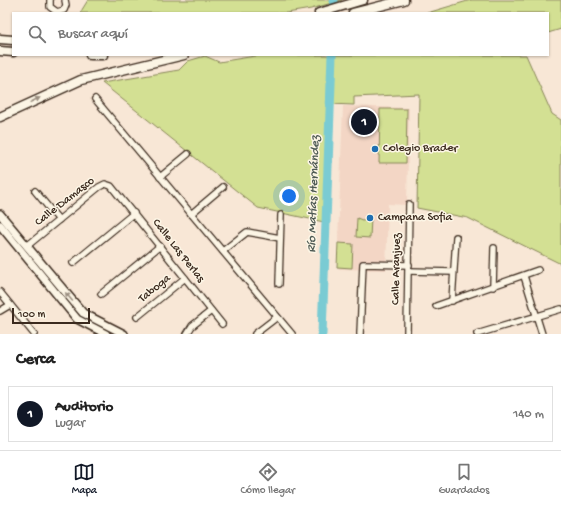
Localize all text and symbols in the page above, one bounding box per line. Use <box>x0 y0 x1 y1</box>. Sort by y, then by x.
search box <box>12 12 549 56</box>
icon: search <box>26 23 48 45</box>
text: Buscar aquí <box>58 25 128 43</box>
one-way arrow <box>29 97 41 103</box>
pin: 1 <box>351 107 377 137</box>
water label: Río Matías Hernández <box>304 134 324 253</box>
place label: Colegio Brader <box>383 142 459 156</box>
marker: Colegio Brader <box>370 144 380 154</box>
street label: Calle Damasco <box>32 174 98 230</box>
your location <box>279 186 299 206</box>
place label: Campana Sofia <box>378 211 453 225</box>
marker: Campana Sofia <box>365 213 375 223</box>
street label: Calle Las Perlas <box>149 217 207 286</box>
street label: Calle Aranjuez <box>389 232 405 305</box>
street label: Taboga <box>135 272 174 307</box>
one-way arrow <box>65 292 74 303</box>
scale bar <box>12 306 90 325</box>
text: 100 m <box>18 309 45 321</box>
text: Cerca <box>16 350 55 370</box>
text: Auditorio <box>55 398 113 416</box>
text: 1 <box>27 407 33 422</box>
text: 140 m <box>513 407 544 422</box>
text: Lugar <box>55 416 85 431</box>
tab: Mapa <box>72 461 97 497</box>
tab: Cómo llegar <box>240 461 295 497</box>
tab: Guardados <box>438 461 489 497</box>

